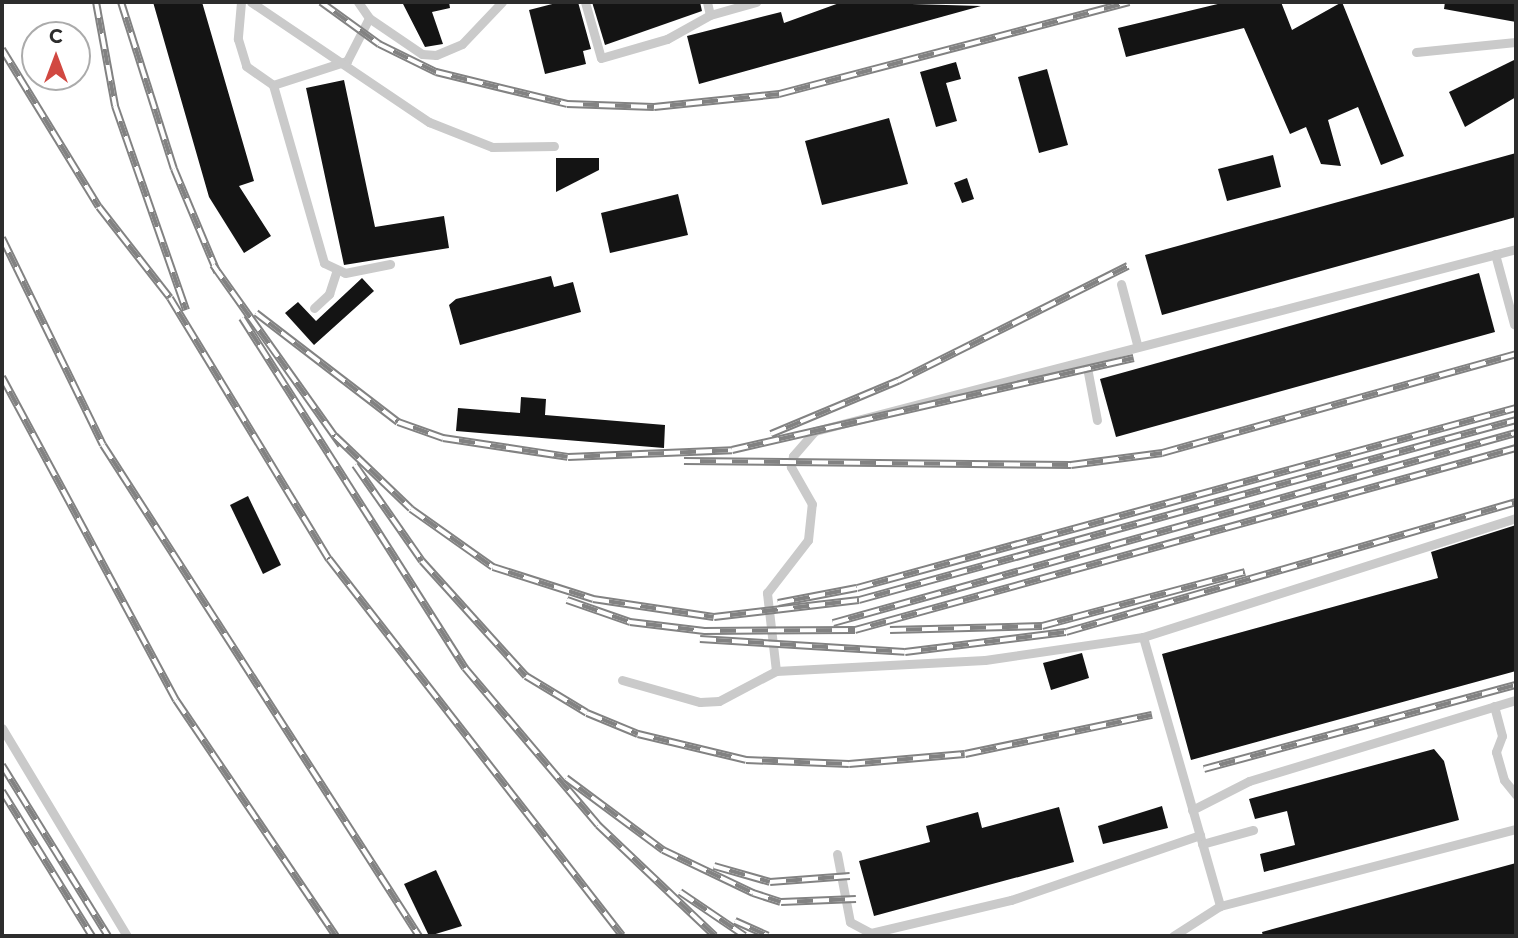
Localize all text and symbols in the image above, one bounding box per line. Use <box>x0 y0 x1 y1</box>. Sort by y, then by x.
north arrow <box>21 21 91 91</box>
text: С <box>49 25 63 48</box>

